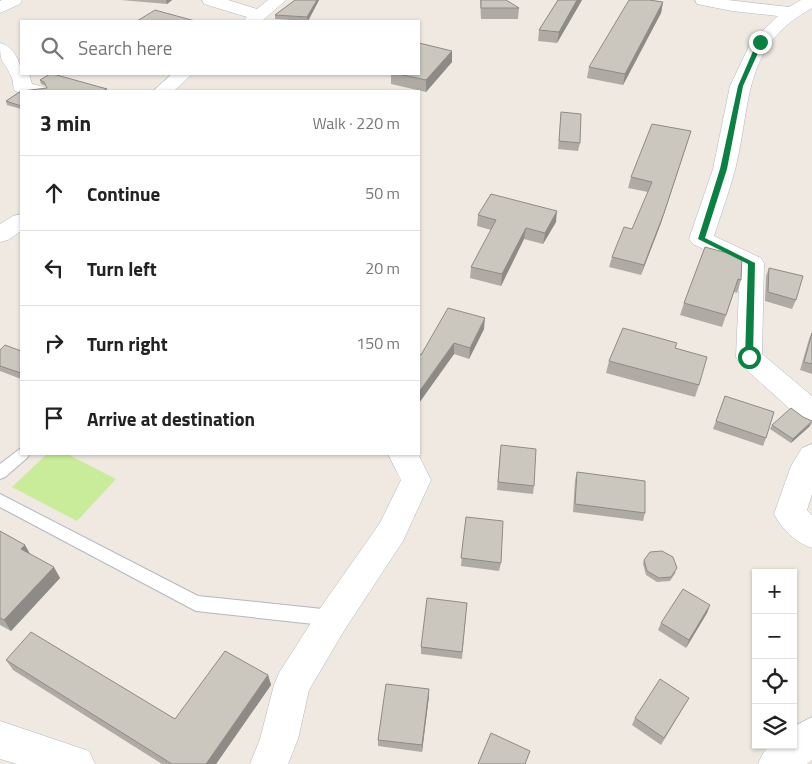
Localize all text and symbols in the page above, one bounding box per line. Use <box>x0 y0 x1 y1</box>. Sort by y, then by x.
search box <box>20 20 420 75</box>
route end <box>749 31 772 54</box>
text: Search here <box>78 33 172 62</box>
icon: search <box>38 34 66 62</box>
text: 3 min <box>40 107 91 139</box>
text: Walk · 220 m <box>312 111 400 135</box>
icon: ahead <box>40 179 68 207</box>
text: Continue <box>87 179 160 208</box>
text: 50 m <box>365 181 400 205</box>
icon: left <box>40 254 68 282</box>
text: Turn left <box>87 254 157 283</box>
text: 20 m <box>365 256 400 280</box>
icon: right <box>40 329 68 357</box>
text: Turn right <box>87 329 168 358</box>
text: 150 m <box>356 331 400 355</box>
route start <box>738 346 761 369</box>
icon: arrive <box>40 404 68 432</box>
text: Arrive at destination <box>87 404 255 433</box>
map controls <box>752 569 797 749</box>
button: + <box>752 569 797 614</box>
button: − <box>752 614 797 659</box>
button: locate <box>752 659 797 704</box>
button: layers <box>752 704 797 749</box>

